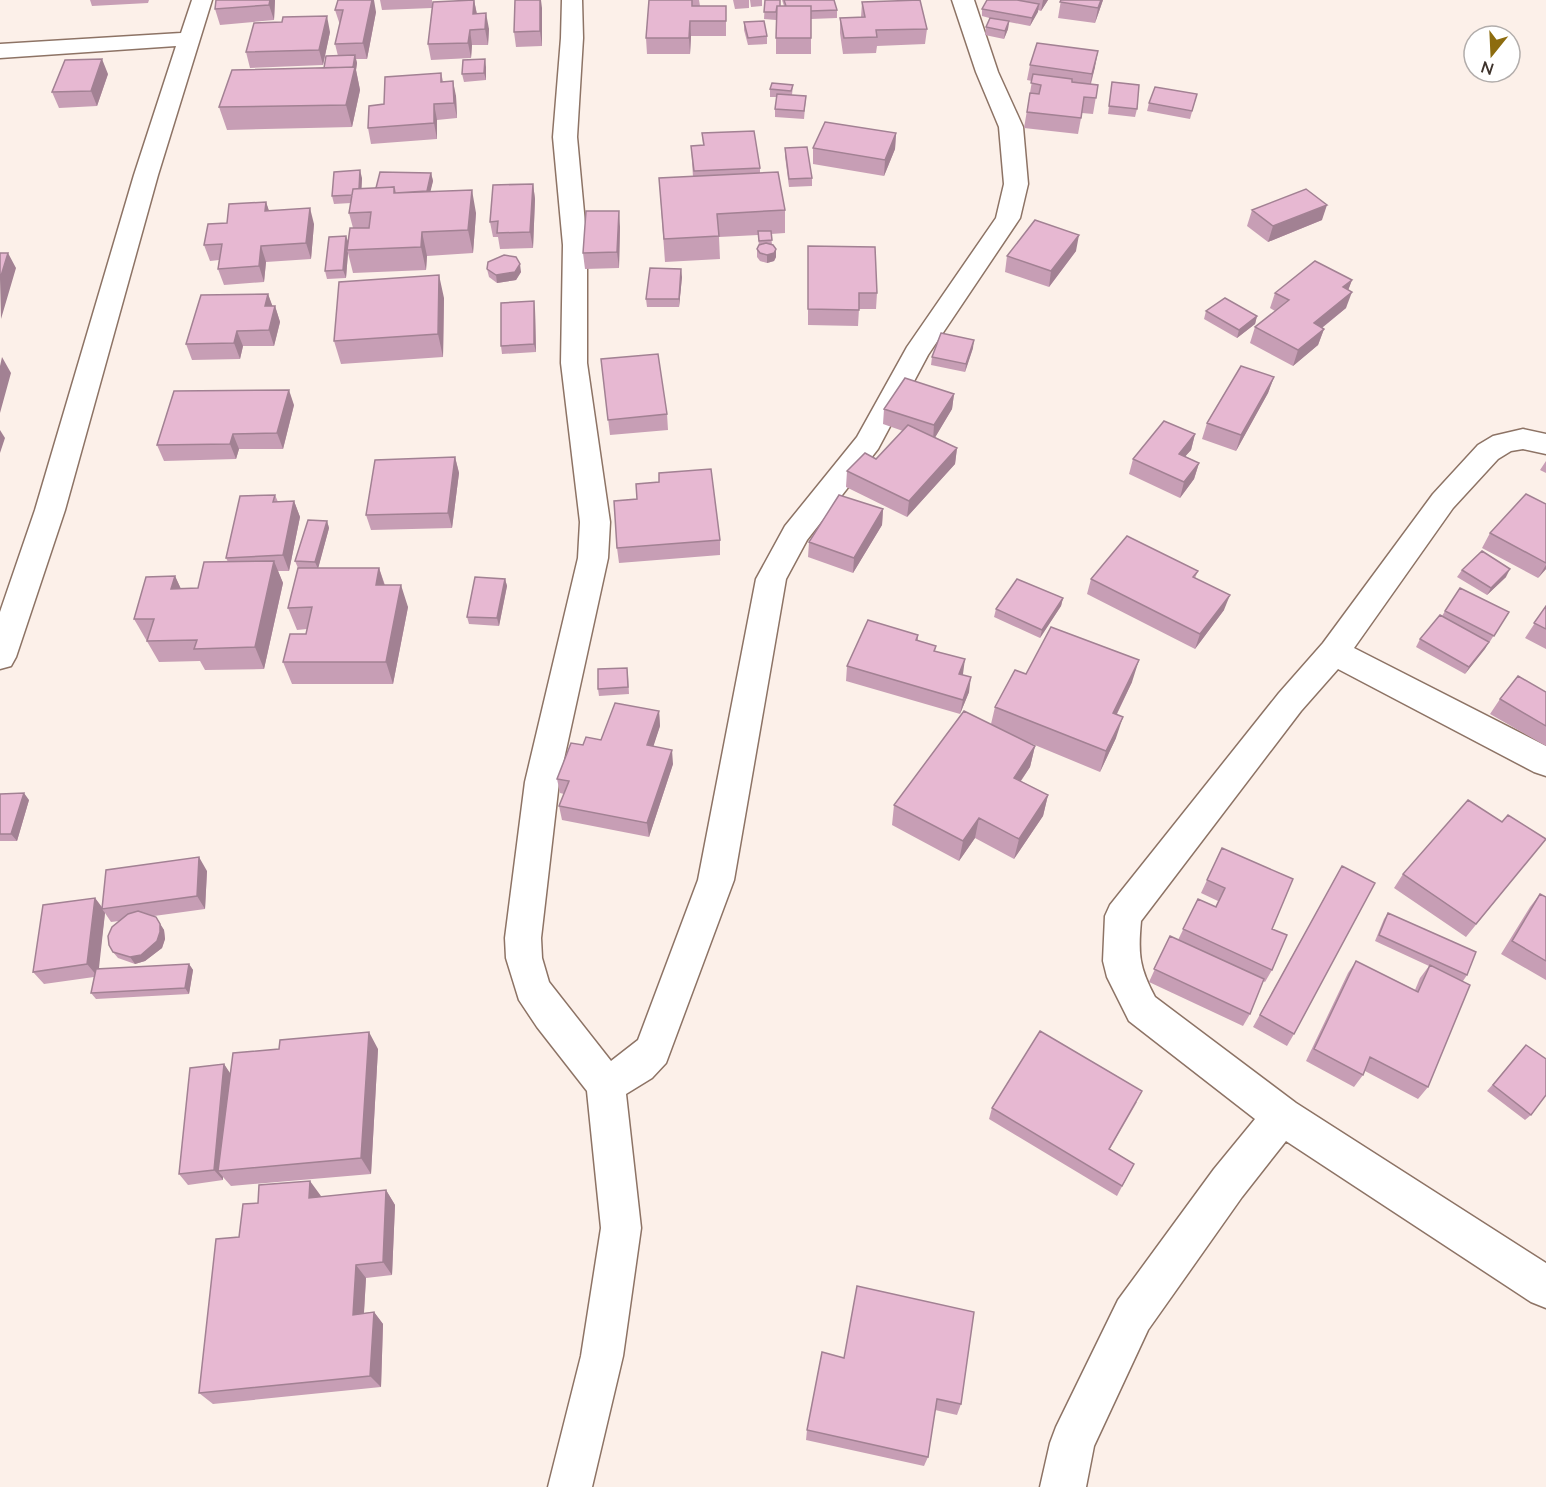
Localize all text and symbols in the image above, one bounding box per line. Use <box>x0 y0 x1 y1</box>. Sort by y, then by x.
north arrow <box>1462 24 1522 84</box>
text: N <box>1478 58 1496 80</box>

